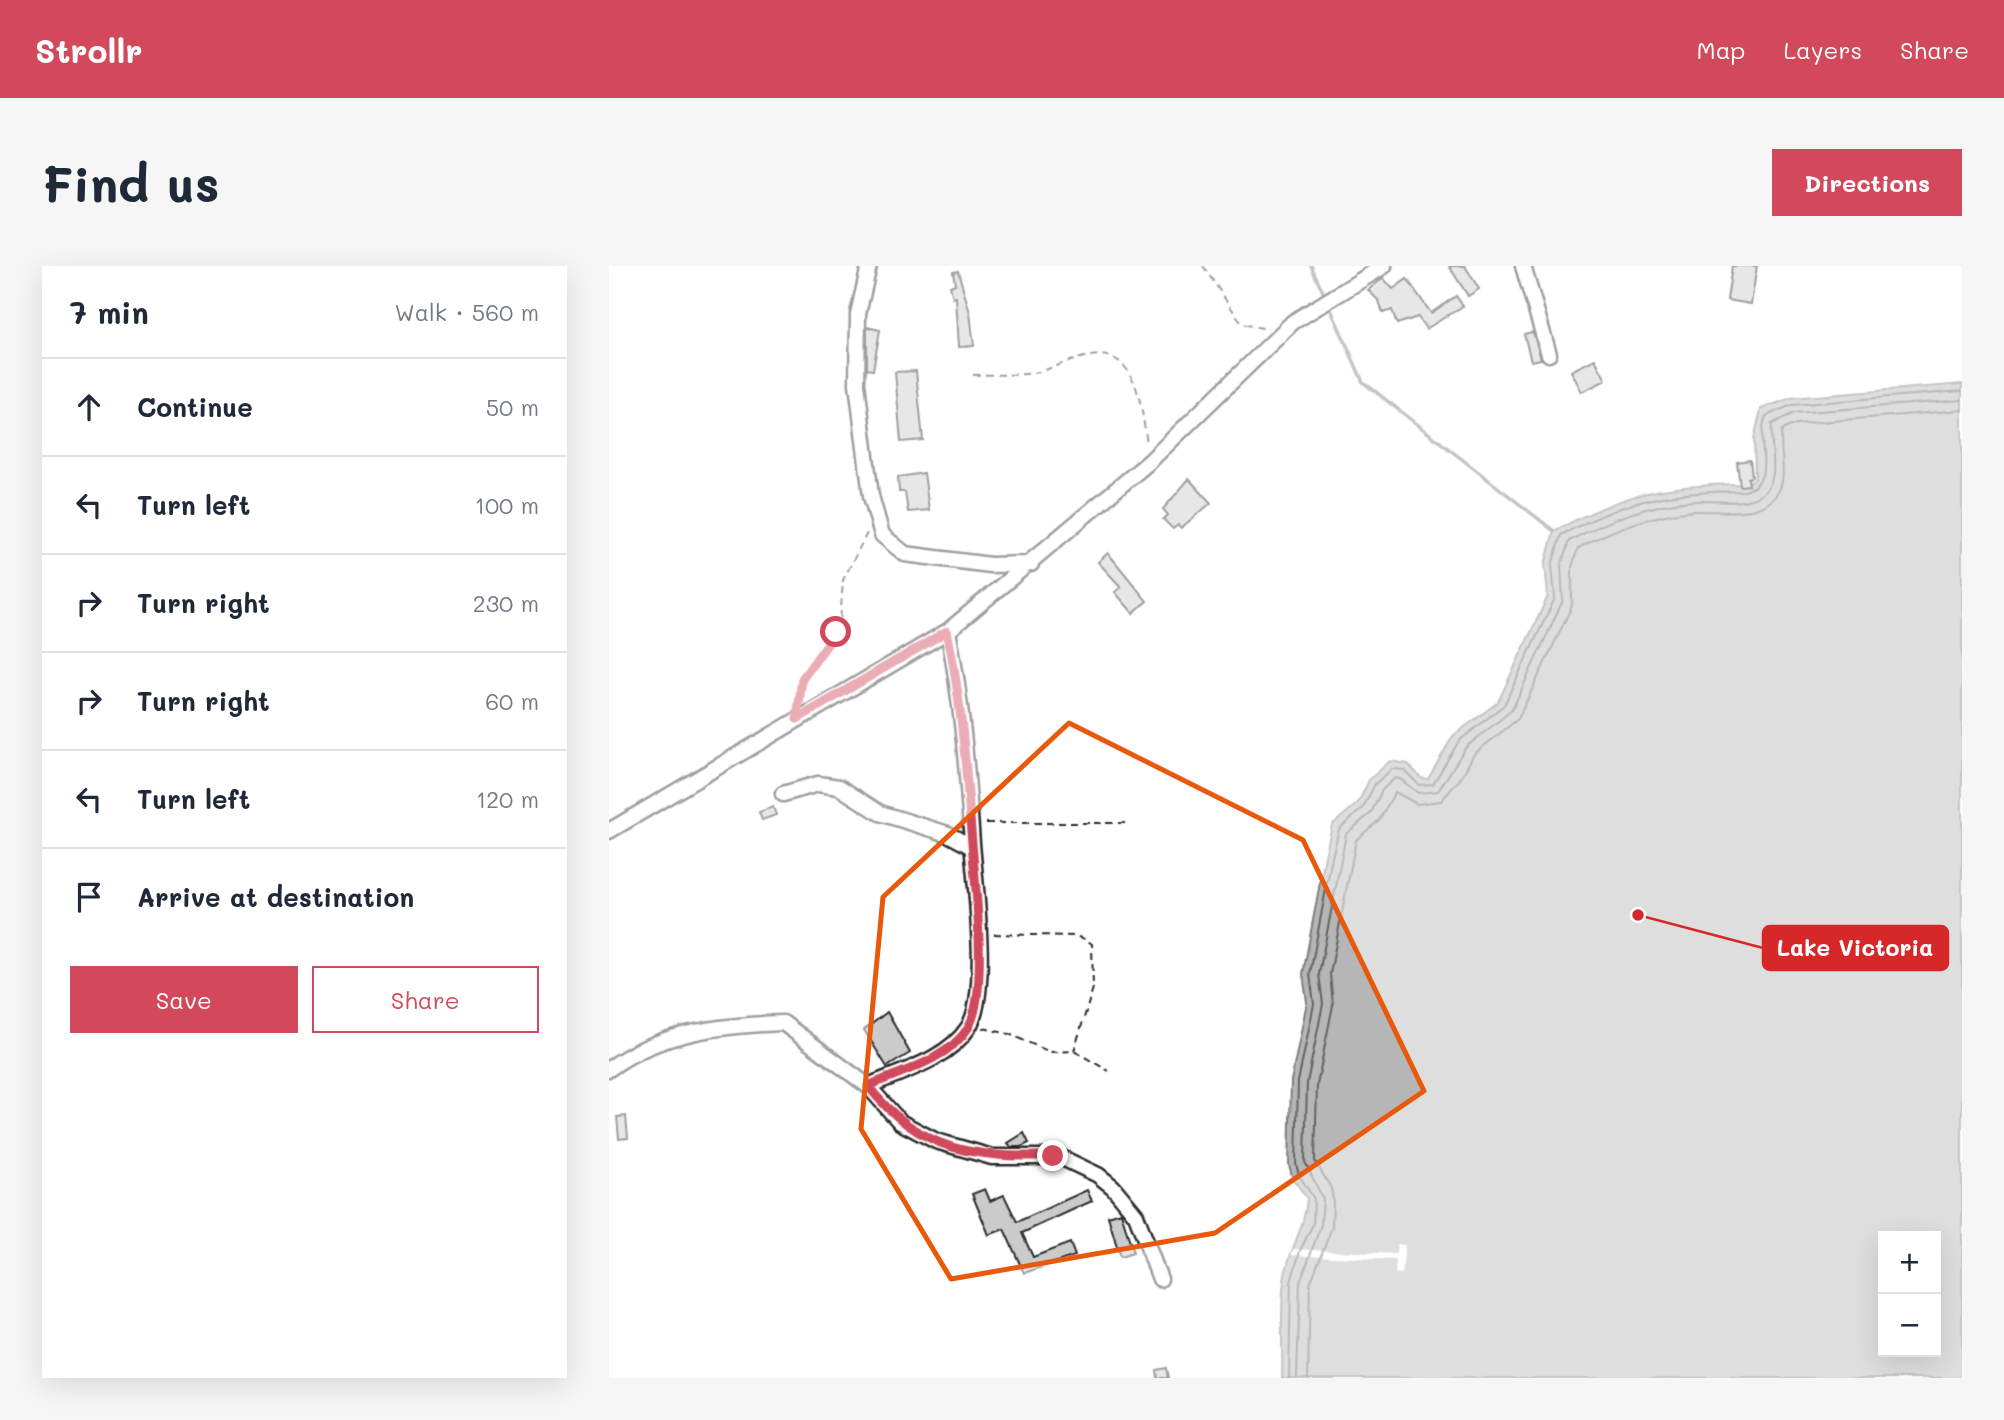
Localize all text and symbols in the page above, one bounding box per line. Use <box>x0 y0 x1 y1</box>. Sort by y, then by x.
text: Strollr <box>35 28 143 71</box>
text: Map <box>1697 34 1745 65</box>
text: Layers <box>1783 34 1862 65</box>
text: Share <box>1900 34 1969 65</box>
button: Directions <box>1772 149 1962 216</box>
text: Find us <box>42 151 220 214</box>
text: 7 min <box>70 292 149 332</box>
text: Walk · 560 m <box>395 297 539 327</box>
icon: ahead <box>70 388 108 426</box>
text: Continue <box>137 390 253 424</box>
text: 50 m <box>486 392 539 422</box>
icon: left <box>70 486 108 524</box>
text: Turn left <box>137 488 250 522</box>
text: 100 m <box>475 490 539 520</box>
icon: right <box>70 584 108 622</box>
text: Turn right <box>137 586 270 620</box>
text: 230 m <box>473 588 539 618</box>
route start <box>820 616 851 647</box>
icon: right <box>70 682 108 720</box>
text: Turn right <box>137 684 270 718</box>
text: 60 m <box>485 686 539 716</box>
icon: left <box>70 780 108 818</box>
text: Turn left <box>137 782 250 816</box>
text: 120 m <box>476 784 539 814</box>
icon: arrive <box>70 878 108 916</box>
text: Arrive at destination <box>137 880 414 914</box>
callout: Lake Victoria <box>1763 926 1948 970</box>
text: Lake Victoria <box>1777 932 1933 962</box>
button: Save <box>70 966 298 1033</box>
button: Share <box>312 966 539 1033</box>
route end <box>1037 1140 1068 1171</box>
map controls <box>1878 1231 1941 1357</box>
button: + <box>1878 1231 1941 1294</box>
button: − <box>1878 1294 1941 1357</box>

